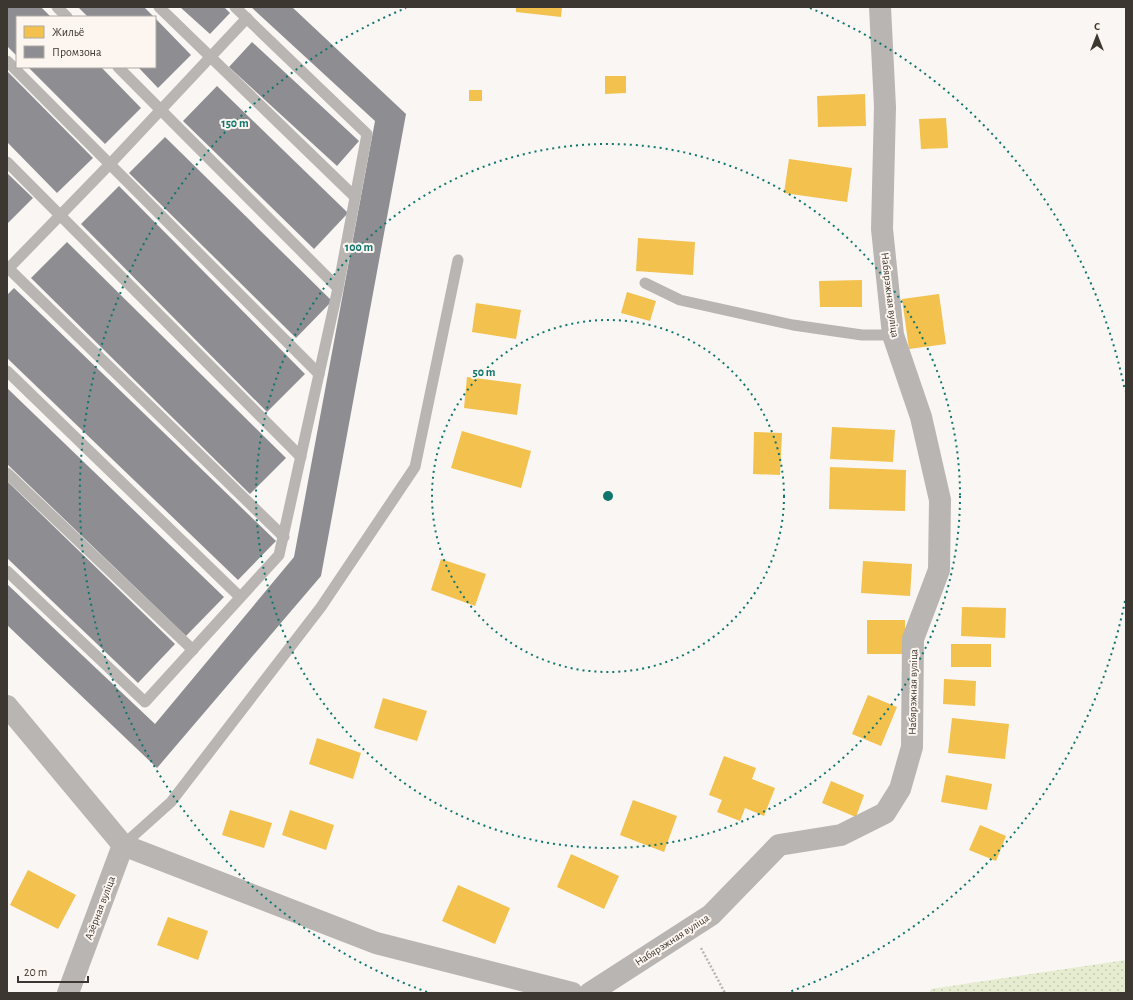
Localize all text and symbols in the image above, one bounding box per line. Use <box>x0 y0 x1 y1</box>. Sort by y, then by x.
legend <box>16 16 156 68</box>
north arrow <box>1077 16 1117 56</box>
text: С <box>1094 21 1100 32</box>
text: Жильё <box>52 26 84 38</box>
text: Промзона <box>52 46 102 58</box>
text: 150 m <box>221 117 249 129</box>
text: 100 m <box>345 241 373 253</box>
street label: Набярэжная вуліца <box>879 252 901 338</box>
text: 50 m <box>473 366 496 378</box>
centre of rings <box>601 489 615 503</box>
street label: Набярэжная вуліца <box>907 649 919 735</box>
street label: Азёрная вуліца <box>83 875 117 941</box>
street label: Набярэжная вуліца <box>633 912 711 968</box>
scale bar <box>18 958 88 984</box>
text: 20 m <box>24 966 47 978</box>

